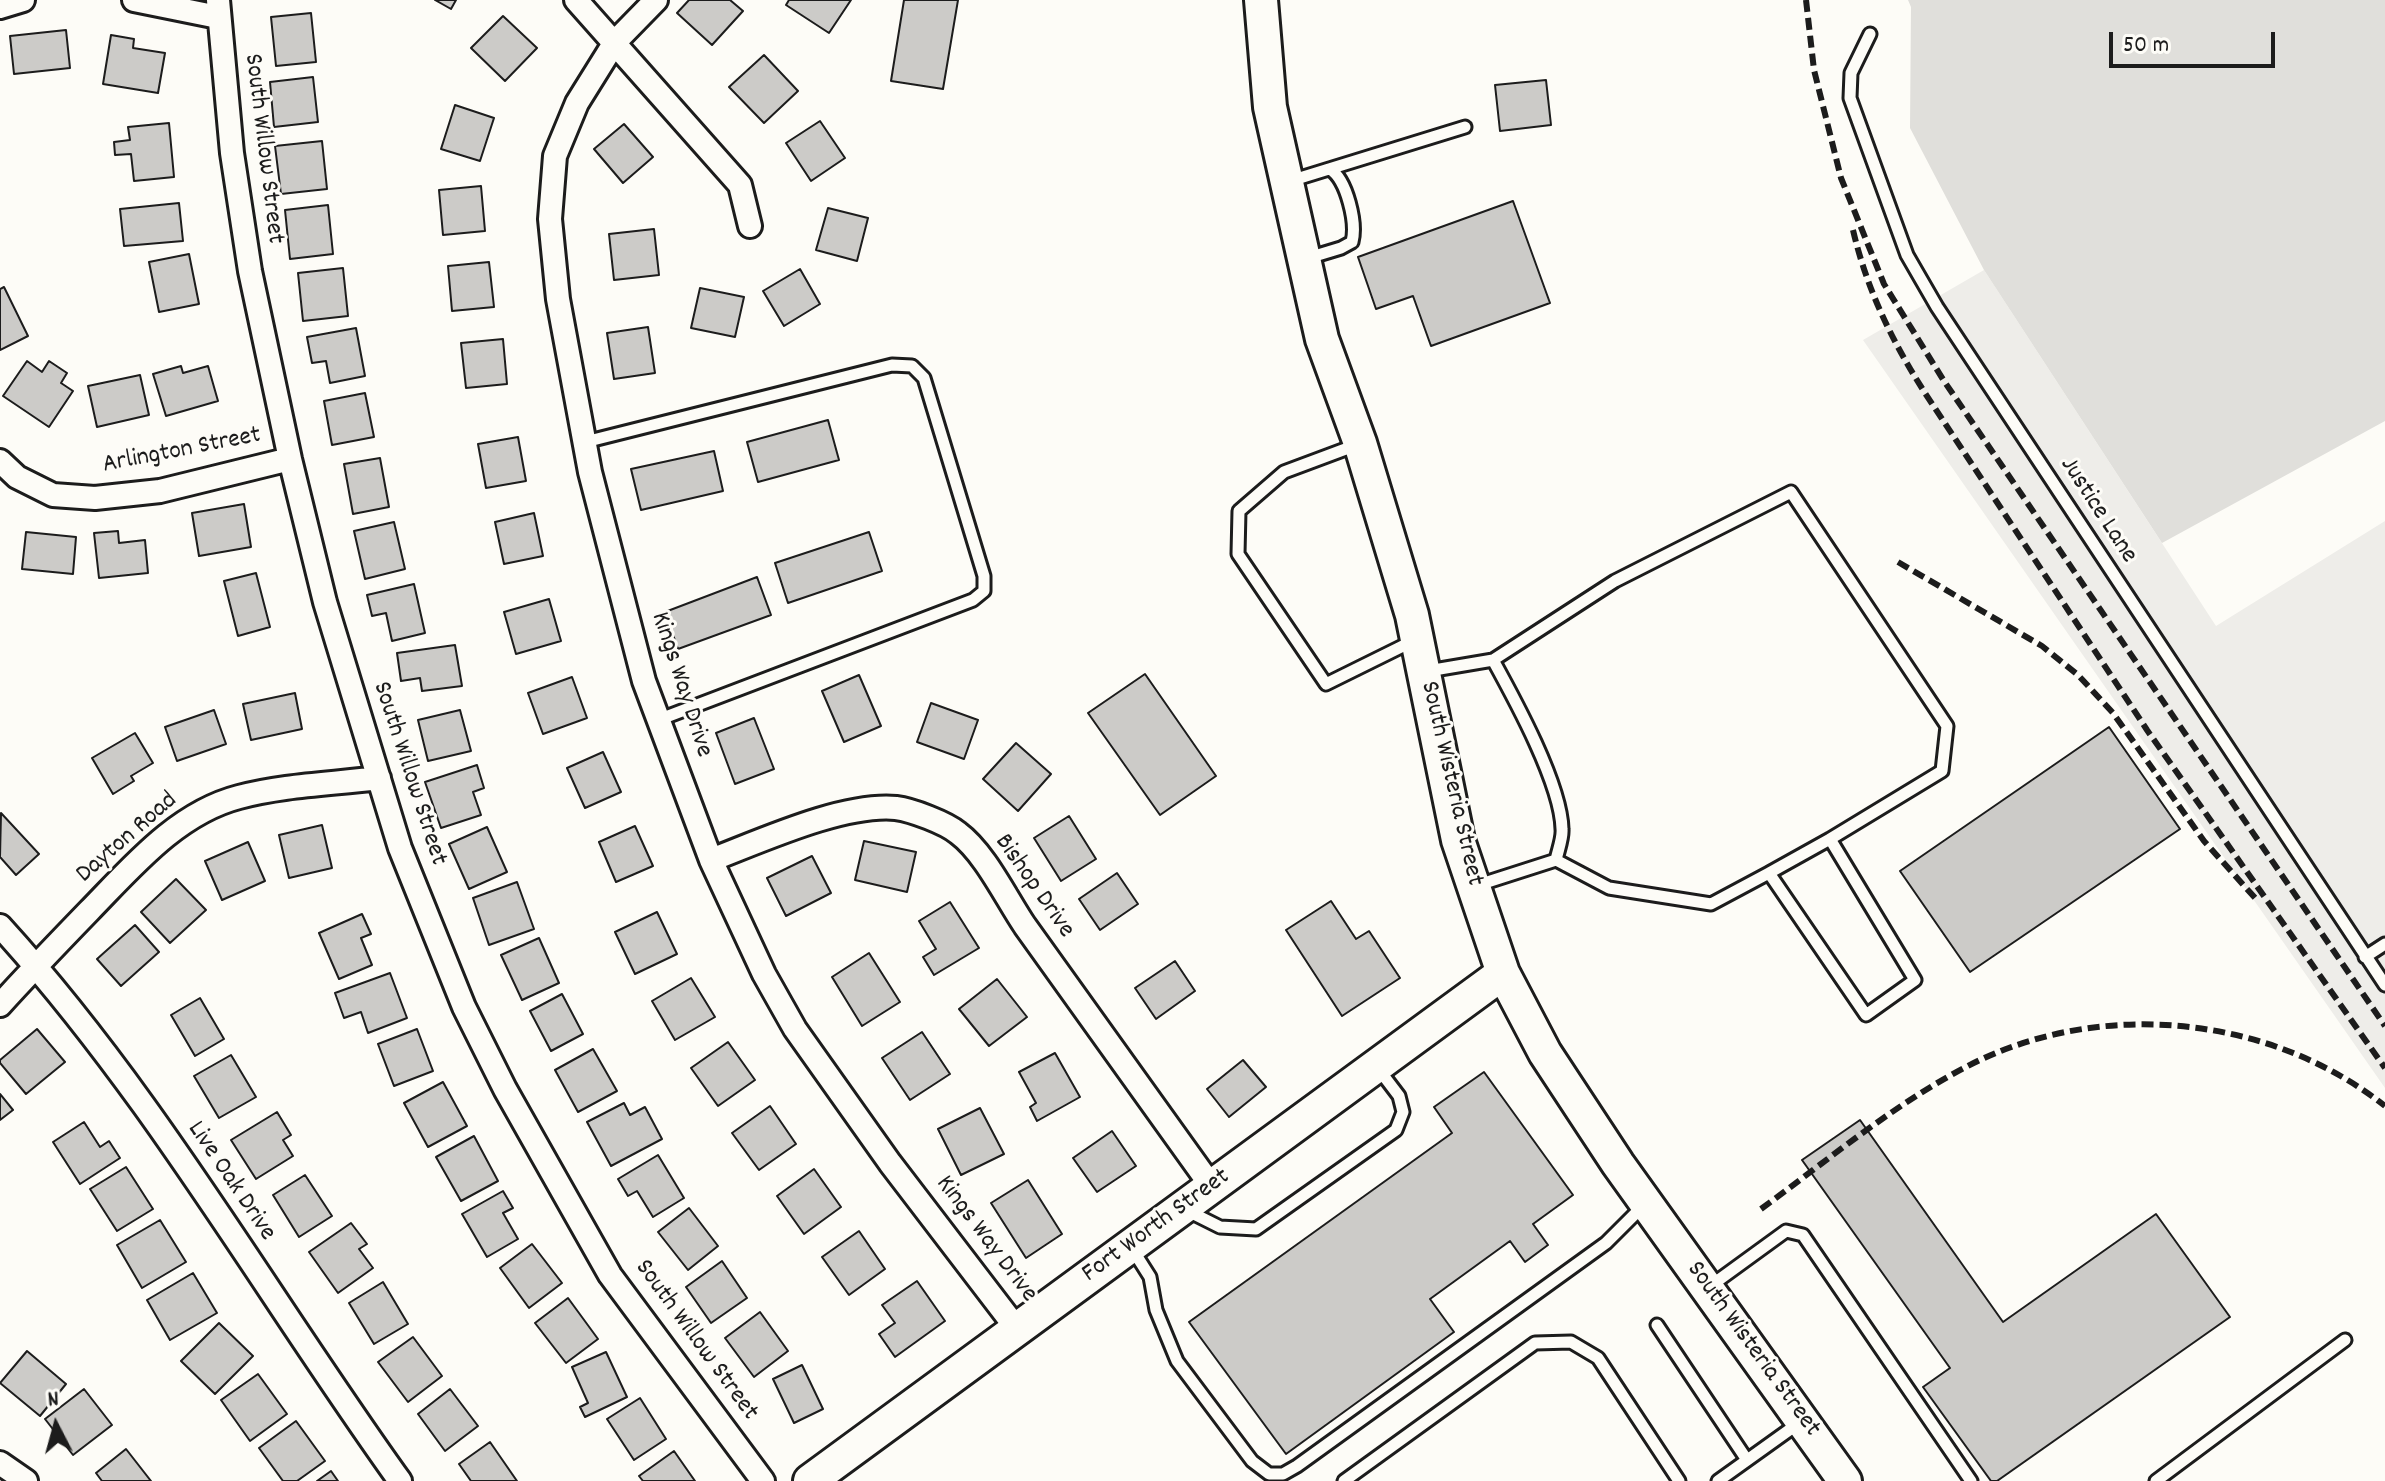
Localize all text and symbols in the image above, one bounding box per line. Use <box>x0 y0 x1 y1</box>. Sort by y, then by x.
scale bar <box>2113 16 2279 66</box>
text: 50 m <box>2123 29 2169 63</box>
street label: South Willow Street <box>235 52 289 246</box>
street label: Arlington Street <box>100 421 264 483</box>
street label: Justice Lane <box>2051 452 2143 570</box>
street label: Kings Way Drive <box>642 608 718 762</box>
street label: South Willow Street <box>364 678 452 870</box>
street label: South Wisteria Street <box>1411 679 1489 889</box>
street label: Dayton Road <box>71 787 185 891</box>
street label: Bishop Drive <box>986 829 1080 945</box>
street label: Live Oak Drive <box>179 1116 281 1248</box>
street label: Fort Worth Street <box>1077 1163 1237 1291</box>
street label: Kings Way Drive <box>927 1170 1043 1310</box>
street label: South Willow Street <box>626 1254 764 1428</box>
street label: South Wisteria Street <box>1678 1256 1826 1444</box>
north arrow <box>16 1385 96 1465</box>
text: N <box>46 1385 60 1417</box>

